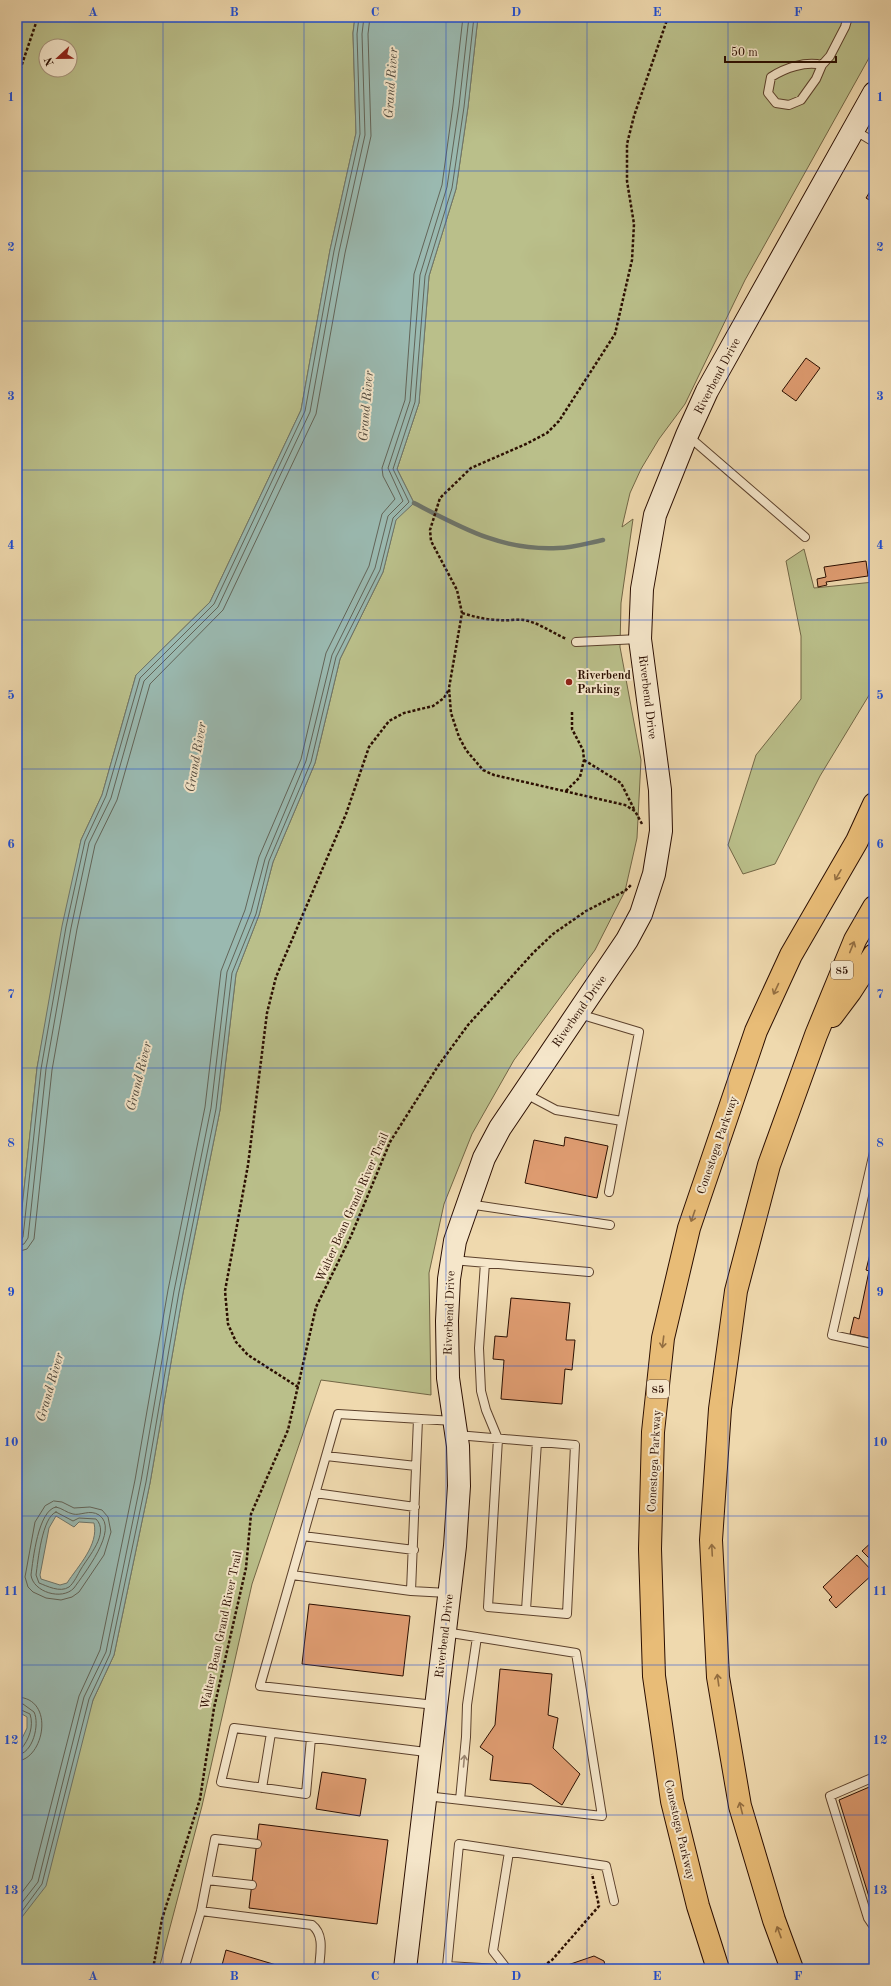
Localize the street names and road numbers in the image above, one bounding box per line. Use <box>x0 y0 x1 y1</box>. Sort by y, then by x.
street label: Riverbend Drive <box>693 336 743 417</box>
street label: Riverbend Drive <box>636 654 658 740</box>
road number: 85 <box>831 961 853 979</box>
street label: Riverbend Drive <box>551 973 609 1050</box>
street label: Conestoga Parkway <box>696 1094 741 1196</box>
street label: Walter Bean Grand River Trail <box>315 1131 391 1284</box>
street label: Riverbend Drive <box>443 1270 457 1356</box>
road number: 85 <box>647 1380 669 1398</box>
street label: Conestoga Parkway <box>646 1409 664 1513</box>
street label: Walter Bean Grand River Trail <box>199 1550 245 1710</box>
street label: Riverbend Drive <box>434 1593 456 1679</box>
street label: Conestoga Parkway <box>662 1779 697 1882</box>

